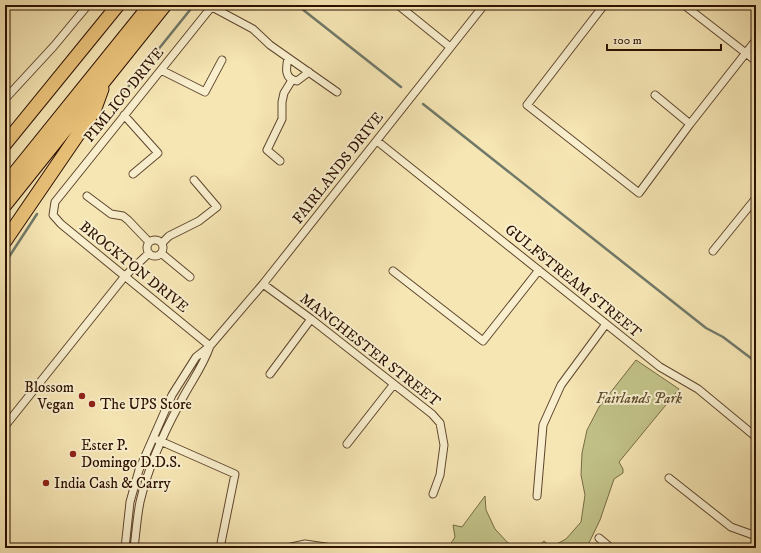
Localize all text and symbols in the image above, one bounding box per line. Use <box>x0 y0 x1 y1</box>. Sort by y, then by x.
scale bar <box>607 26 721 52</box>
text: 100 m <box>613 33 642 48</box>
street label: PIMLICO DRIVE <box>80 43 168 146</box>
street label: FAIRLANDS DRIVE <box>288 108 388 228</box>
street label: BROCKTON DRIVE <box>76 217 193 317</box>
street label: GULFSTREAM STREET <box>501 220 646 342</box>
street label: MANCHESTER STREET <box>296 289 445 411</box>
place label: Blossom Vegan <box>24 378 74 414</box>
park label: Fairlands Park <box>596 389 683 408</box>
marker: Blossom Vegan <box>77 391 87 401</box>
place label: The UPS Store <box>100 395 192 414</box>
marker: The UPS Store <box>87 399 97 409</box>
place label: Ester P. Domingo D.D.S. <box>81 436 181 472</box>
marker: Ester P. Domingo D.D.S. <box>68 449 78 459</box>
place label: India Cash & Carry <box>54 474 172 493</box>
marker: India Cash & Carry <box>41 478 51 488</box>

